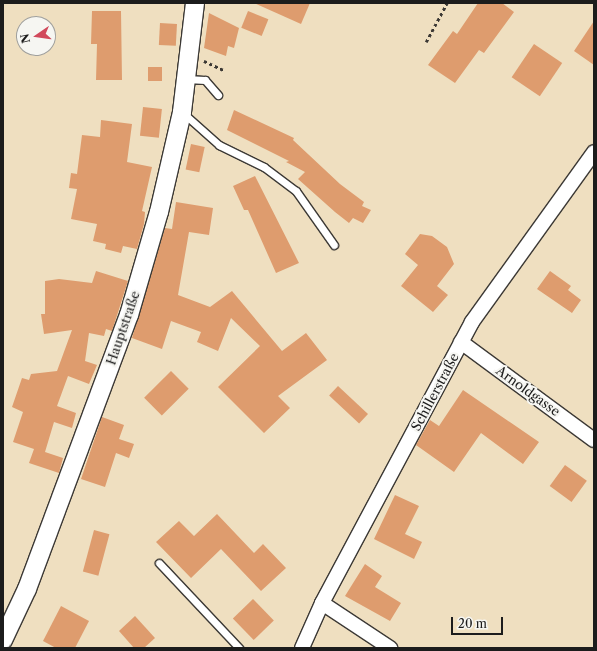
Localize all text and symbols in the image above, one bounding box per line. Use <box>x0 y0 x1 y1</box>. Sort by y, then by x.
north arrow <box>16 16 56 56</box>
text: N <box>17 32 33 45</box>
street label: Hauptstraße <box>103 289 143 367</box>
street label: Schillerstraße <box>408 350 462 434</box>
street label: Arnoldgasse <box>493 363 563 419</box>
scale bar <box>453 609 505 635</box>
text: 20 m <box>458 616 487 631</box>

